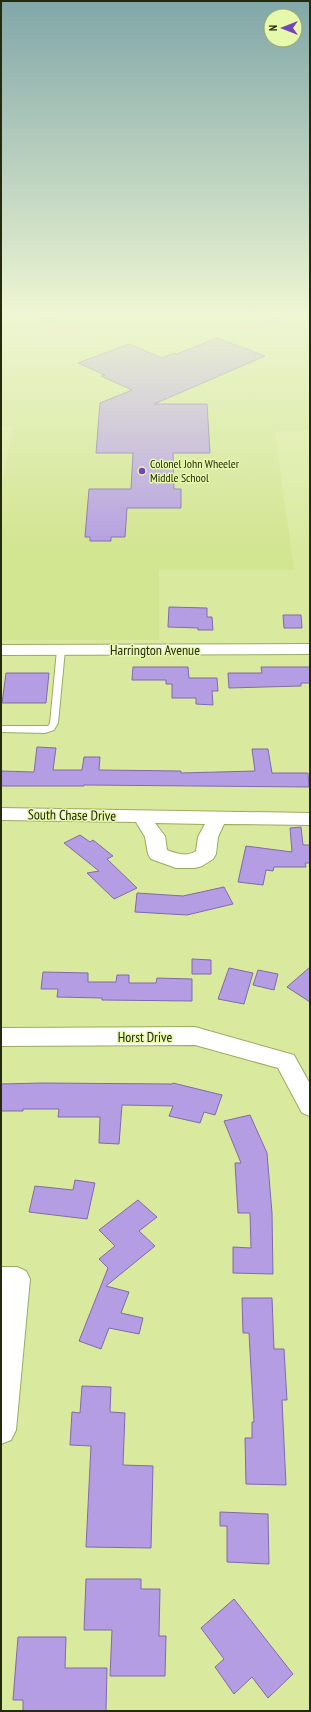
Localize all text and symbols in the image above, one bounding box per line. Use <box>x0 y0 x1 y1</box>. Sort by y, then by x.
north arrow <box>263 8 303 48</box>
text: N <box>266 25 280 31</box>
place label: Colonel John Wheeler Middle School <box>150 456 240 485</box>
marker: Colonel John Wheeler Middle School <box>137 466 147 476</box>
street label: Harrington Avenue <box>110 641 200 659</box>
street label: South Chase Drive <box>28 805 116 825</box>
street label: Horst Drive <box>118 1028 172 1046</box>

